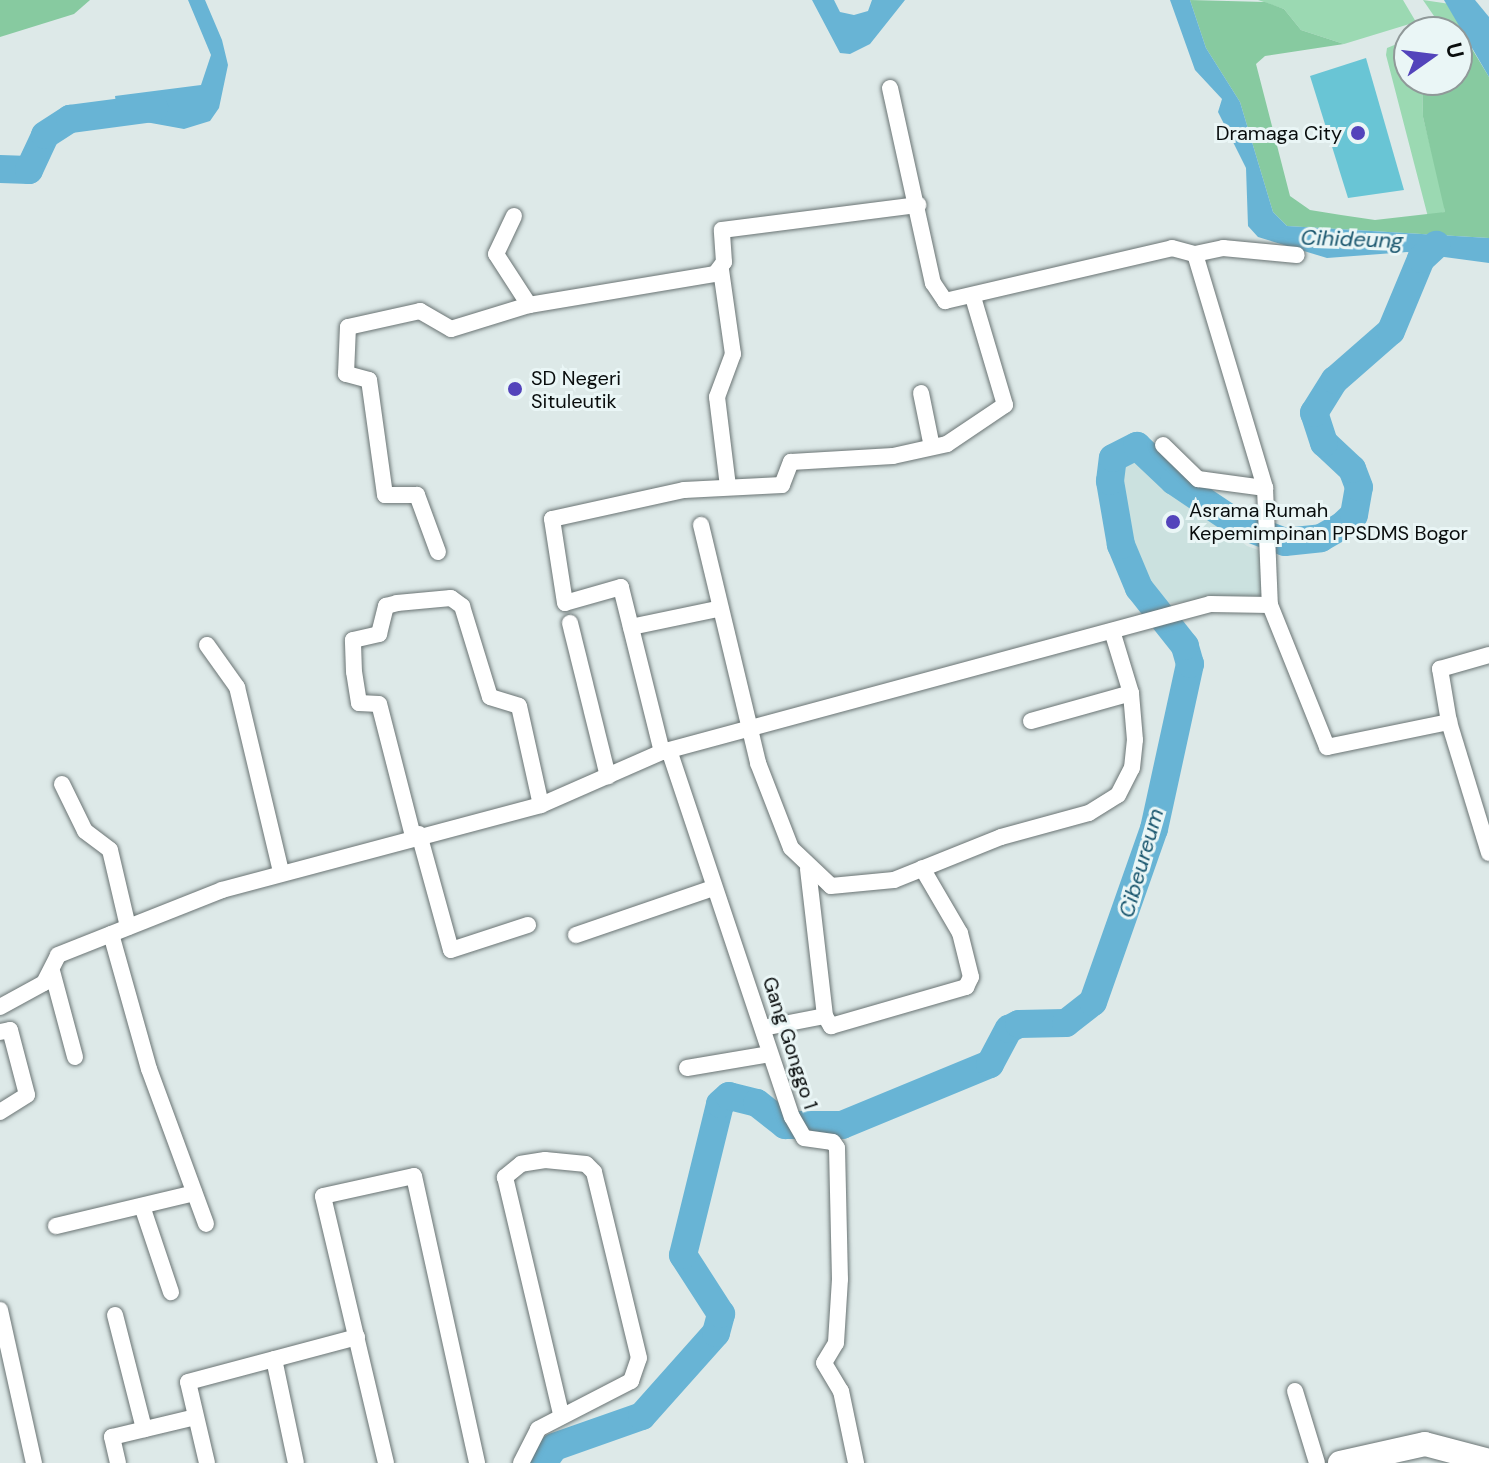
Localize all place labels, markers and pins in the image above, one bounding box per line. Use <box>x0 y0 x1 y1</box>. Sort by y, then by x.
place label: Dramaga City <box>1216 121 1342 145</box>
marker: Dramaga City <box>1349 124 1367 142</box>
place label: SD Negeri Situleutik <box>531 366 621 413</box>
marker: SD Negeri Situleutik <box>506 380 524 398</box>
place label: Asrama Rumah Kepemimpinan PPSDMS Bogor <box>1189 498 1468 545</box>
marker: Asrama Rumah Kepemimpinan PPSDMS Bogor <box>1164 513 1182 531</box>

